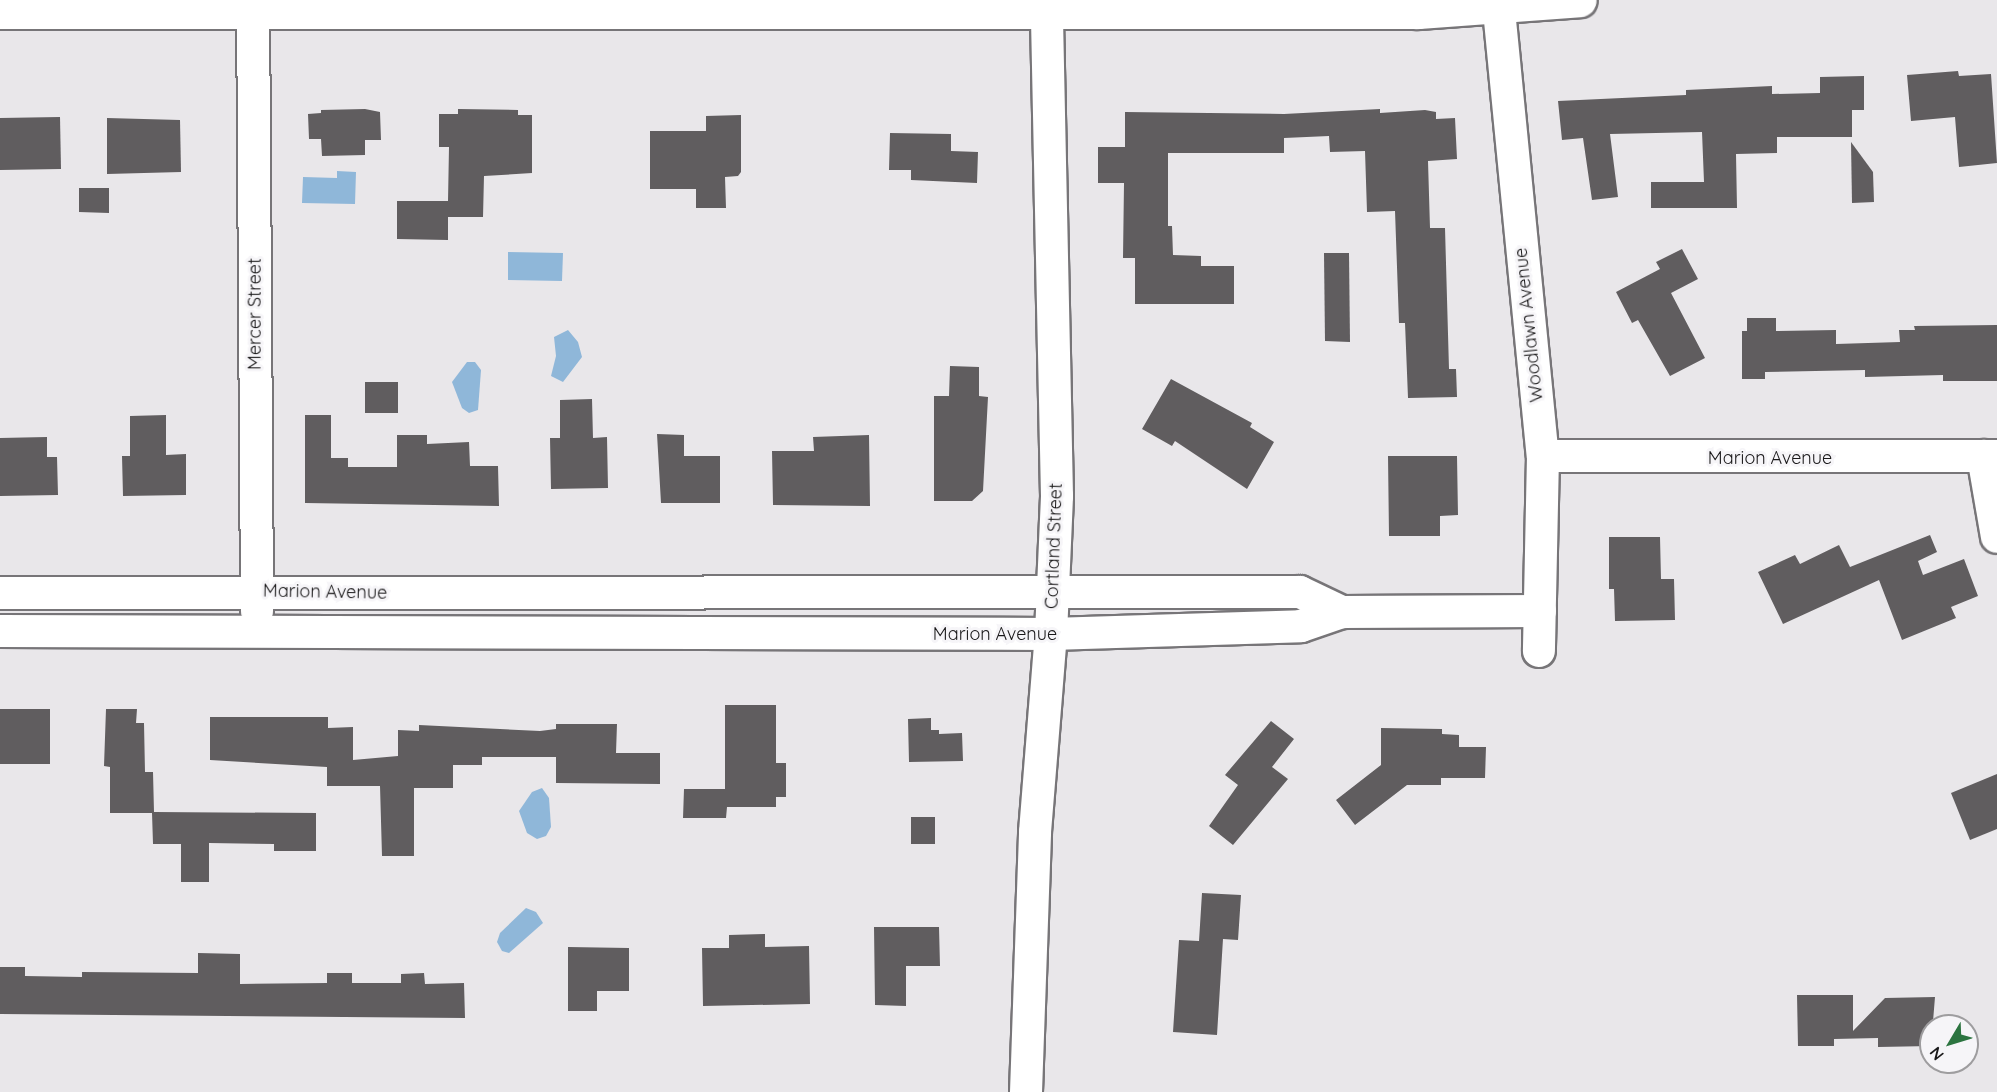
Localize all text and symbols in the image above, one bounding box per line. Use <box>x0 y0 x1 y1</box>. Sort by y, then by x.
street label: Woodlawn Avenue <box>1510 247 1548 403</box>
street label: Mercer Street <box>244 258 266 370</box>
street label: Marion Avenue <box>1708 447 1832 469</box>
street label: Cortland Street <box>1041 483 1067 609</box>
street label: Marion Avenue <box>263 580 387 604</box>
street label: Marion Avenue <box>933 623 1057 645</box>
north arrow <box>1919 1014 1979 1074</box>
text: N <box>1925 1043 1948 1065</box>

